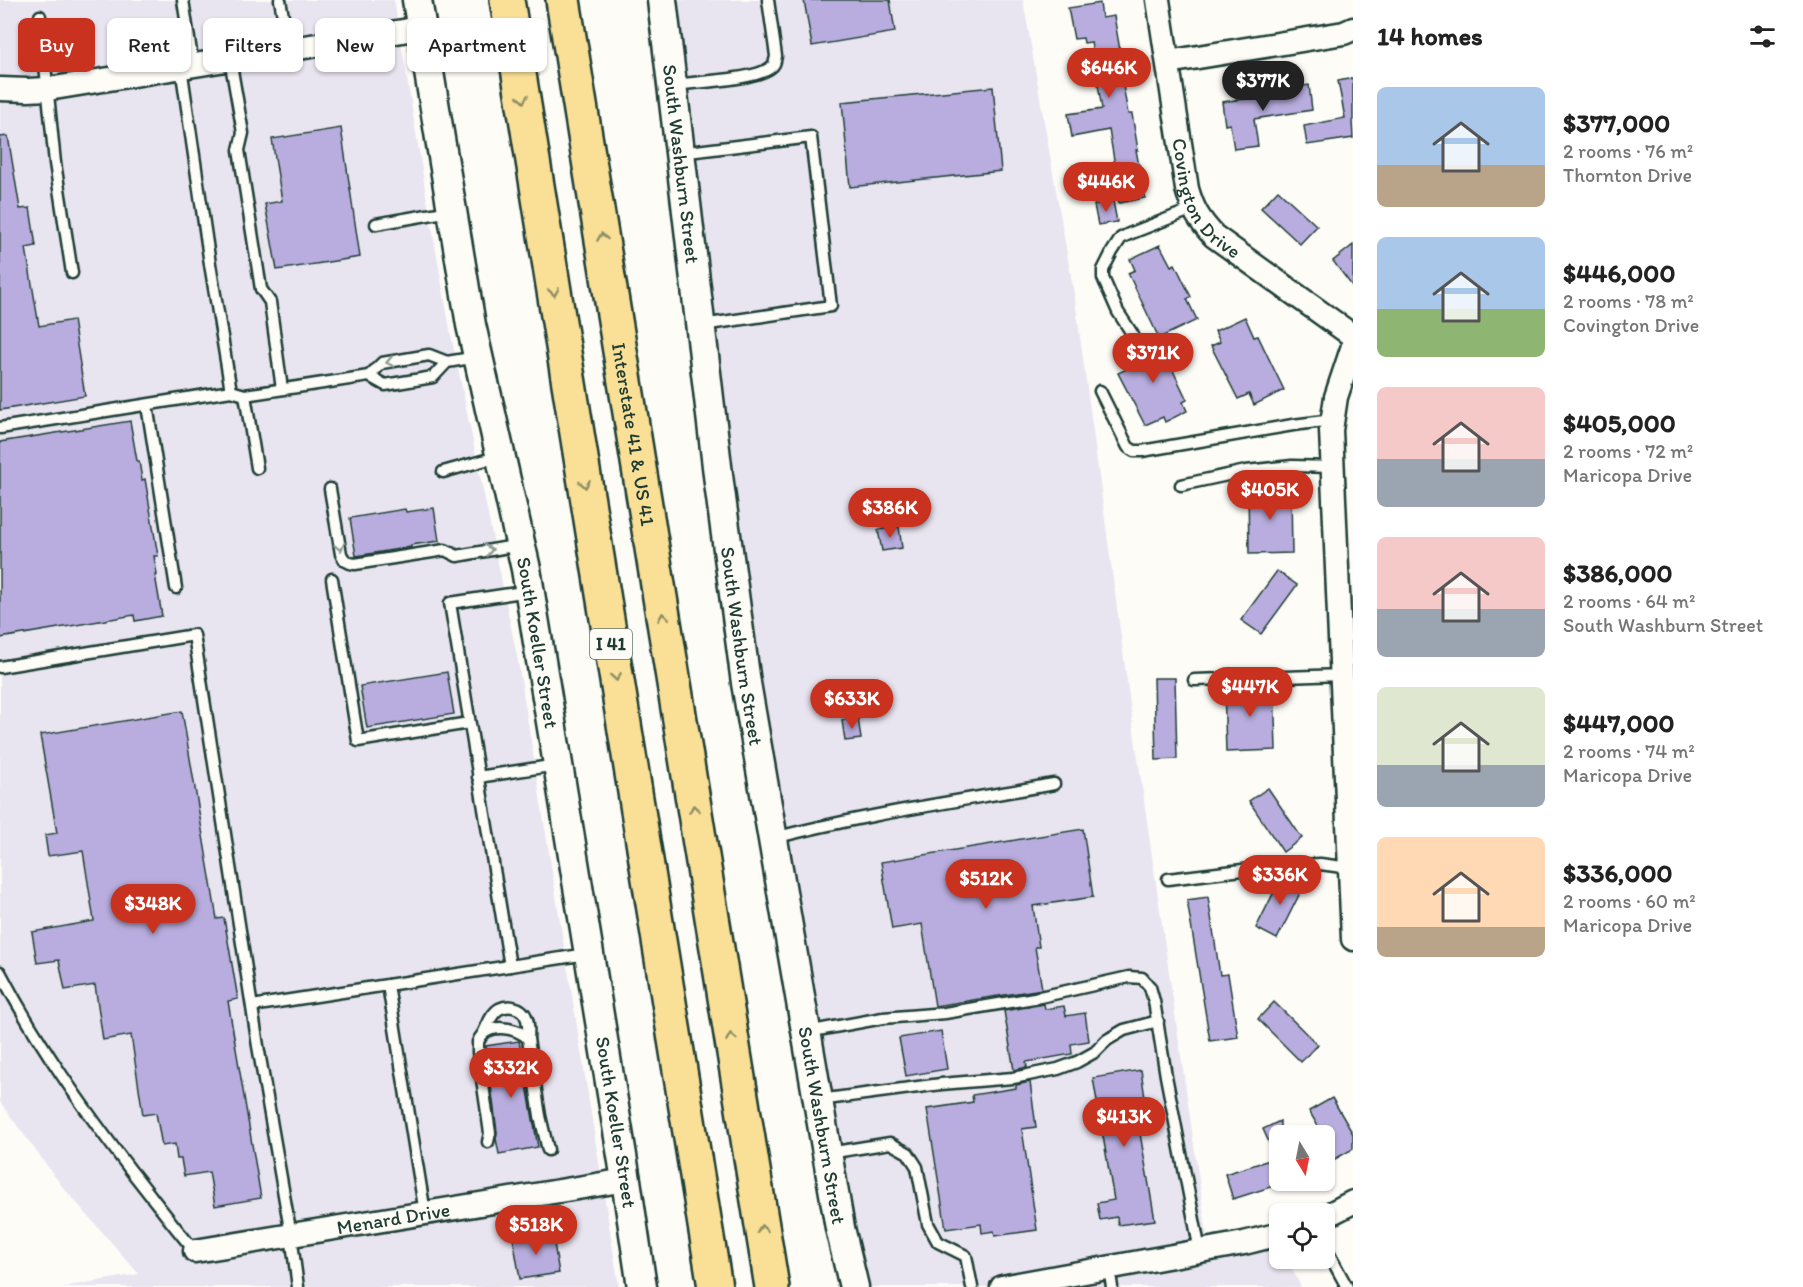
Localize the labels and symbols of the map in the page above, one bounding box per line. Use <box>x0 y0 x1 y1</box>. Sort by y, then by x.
pin: $646K <box>1067 48 1151 99</box>
pin: $377K <box>1221 61 1305 112</box>
street label: South Washburn Street <box>658 63 705 265</box>
one-way arrow <box>516 95 528 104</box>
street label: Covington Drive <box>1167 136 1245 263</box>
pin: $446K <box>1064 162 1148 213</box>
one-way arrow <box>596 233 608 242</box>
one-way arrow <box>547 286 560 296</box>
pin: $371K <box>1111 333 1195 384</box>
street label: Interstate 41 & US 41 <box>607 341 660 528</box>
one-way arrow <box>386 355 396 368</box>
pin: $405K <box>1228 470 1312 521</box>
one-way arrow <box>578 479 591 489</box>
pin: $386K <box>848 488 932 539</box>
one-way arrow <box>333 541 346 551</box>
one-way arrow <box>484 544 494 557</box>
street label: South Washburn Street <box>716 545 769 747</box>
street label: South Koeller Street <box>512 554 564 730</box>
one-way arrow <box>657 612 670 622</box>
road number: I 41 <box>590 629 632 659</box>
pin: $447K <box>1208 667 1292 718</box>
one-way arrow <box>610 672 622 681</box>
pin: $633K <box>810 679 894 730</box>
one-way arrow <box>689 804 701 814</box>
pin: $336K <box>1238 855 1322 906</box>
pin: $512K <box>944 859 1028 910</box>
pin: $348K <box>111 884 195 935</box>
street label: South Washburn Street <box>793 1024 851 1226</box>
one-way arrow <box>725 1032 738 1042</box>
street label: South Koeller Street <box>591 1035 642 1210</box>
pin: $332K <box>469 1048 553 1099</box>
pin: $413K <box>1082 1097 1166 1148</box>
north arrow <box>1269 1125 1335 1191</box>
street label: Menard Drive <box>335 1197 452 1239</box>
pin: $518K <box>494 1205 578 1256</box>
one-way arrow <box>757 1225 769 1234</box>

